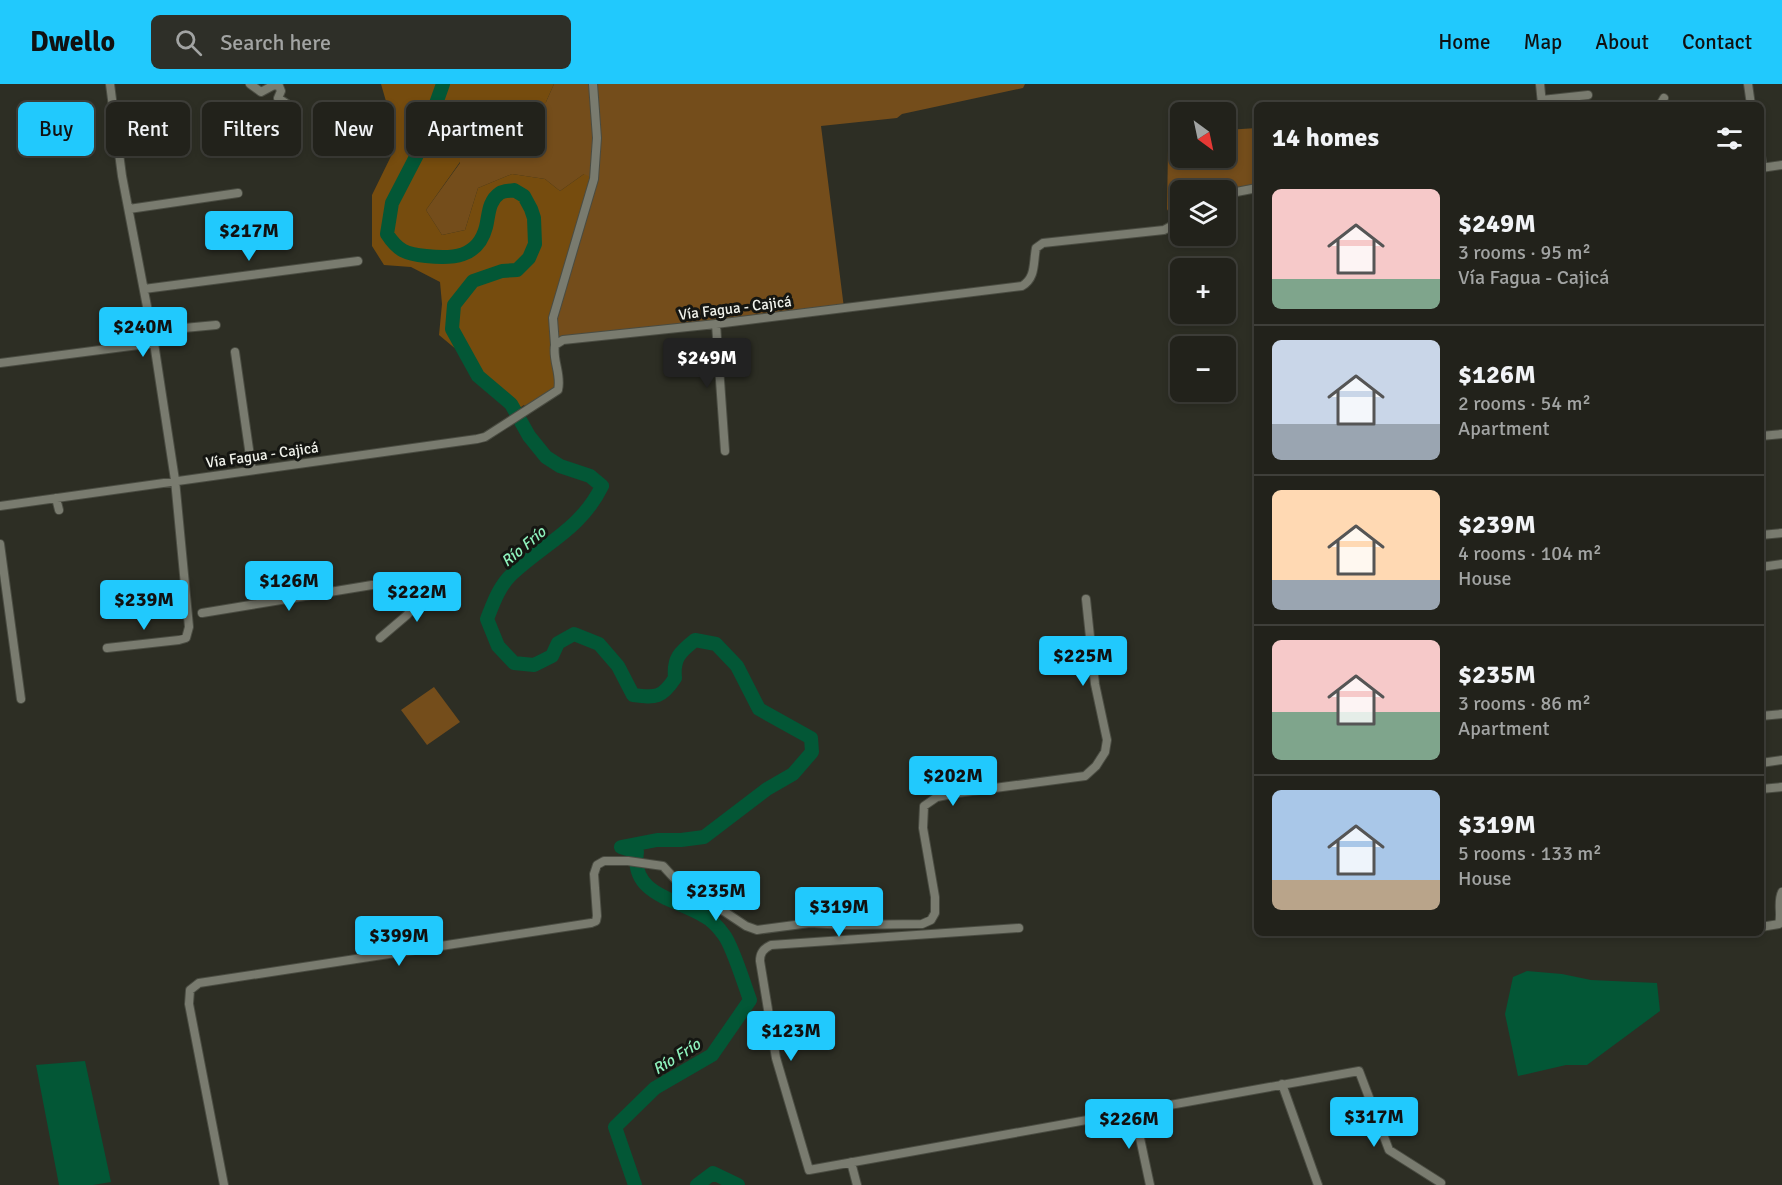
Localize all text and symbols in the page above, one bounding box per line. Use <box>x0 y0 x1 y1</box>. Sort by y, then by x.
search box <box>151 15 571 69</box>
text: Dwello <box>30 25 115 59</box>
icon: search <box>172 26 205 59</box>
text: Search here <box>220 29 331 56</box>
text: Home <box>1438 29 1491 55</box>
text: Map <box>1524 29 1562 55</box>
text: About <box>1595 29 1649 55</box>
text: Contact <box>1682 29 1752 55</box>
chip: Buy <box>18 102 94 156</box>
chip: Rent <box>106 102 190 156</box>
chip: Filters <box>202 102 301 156</box>
chip: New <box>313 102 394 156</box>
chip: Apartment <box>406 102 545 156</box>
north arrow <box>1170 102 1236 168</box>
map controls <box>1170 102 1236 402</box>
text: 14 homes <box>1272 122 1379 154</box>
icon: filters <box>1713 122 1746 155</box>
button: layers <box>1170 180 1236 246</box>
text: $249M <box>1458 208 1536 240</box>
pin: $217M <box>207 211 291 262</box>
icon: home <box>1320 213 1392 285</box>
text: $217M <box>219 218 279 243</box>
text: 3 rooms · 95 m² <box>1458 240 1591 265</box>
button: + <box>1170 258 1236 324</box>
text: Vía Fagua - Cajicá <box>1458 265 1609 290</box>
street label: Vía Fagua - Cajicá <box>678 292 792 324</box>
pin: $240M <box>101 307 185 358</box>
text: $240M <box>113 314 173 339</box>
button: − <box>1170 336 1236 402</box>
pin: $249M <box>665 338 749 389</box>
text: $249M <box>677 345 737 370</box>
text: $126M <box>1458 359 1536 391</box>
icon: home <box>1320 364 1392 436</box>
text: 2 rooms · 54 m² <box>1458 391 1591 416</box>
text: Apartment <box>1458 416 1550 441</box>
street label: Vía Fagua - Cajicá <box>205 438 319 472</box>
text: $239M <box>1458 509 1536 541</box>
icon: home <box>1320 514 1392 586</box>
water label: Río Frío <box>497 522 551 571</box>
text: 4 rooms · 104 m² <box>1458 541 1602 566</box>
pin: $126M <box>247 561 331 612</box>
text: House <box>1458 566 1512 591</box>
text: $126M <box>259 568 319 593</box>
pin: $222M <box>375 572 459 623</box>
text: $222M <box>387 579 447 604</box>
pin: $239M <box>102 580 186 631</box>
text: $239M <box>114 587 174 612</box>
pin: $225M <box>1041 636 1125 687</box>
text: $225M <box>1053 643 1113 668</box>
text: $235M <box>1458 659 1536 691</box>
icon: home <box>1320 664 1392 736</box>
text: 3 rooms · 86 m² <box>1458 691 1591 716</box>
text: Apartment <box>1458 716 1550 741</box>
pin: $202M <box>911 756 995 807</box>
text: $202M <box>923 763 983 788</box>
text: $319M <box>1458 809 1536 841</box>
icon: home <box>1320 814 1392 886</box>
text: 5 rooms · 133 m² <box>1458 841 1602 866</box>
text: House <box>1458 866 1512 891</box>
pin: $235M <box>674 871 758 922</box>
text: $235M <box>686 878 746 903</box>
pin: $319M <box>797 887 881 938</box>
text: $319M <box>809 894 869 919</box>
pin: $399M <box>357 916 441 967</box>
text: $399M <box>369 923 429 948</box>
pin: $123M <box>749 1011 833 1062</box>
text: $123M <box>761 1018 821 1043</box>
water label: Río Frío <box>649 1034 705 1079</box>
pin: $317M <box>1332 1097 1416 1148</box>
pin: $226M <box>1087 1099 1171 1150</box>
text: $317M <box>1344 1104 1404 1129</box>
text: $226M <box>1099 1106 1159 1131</box>

